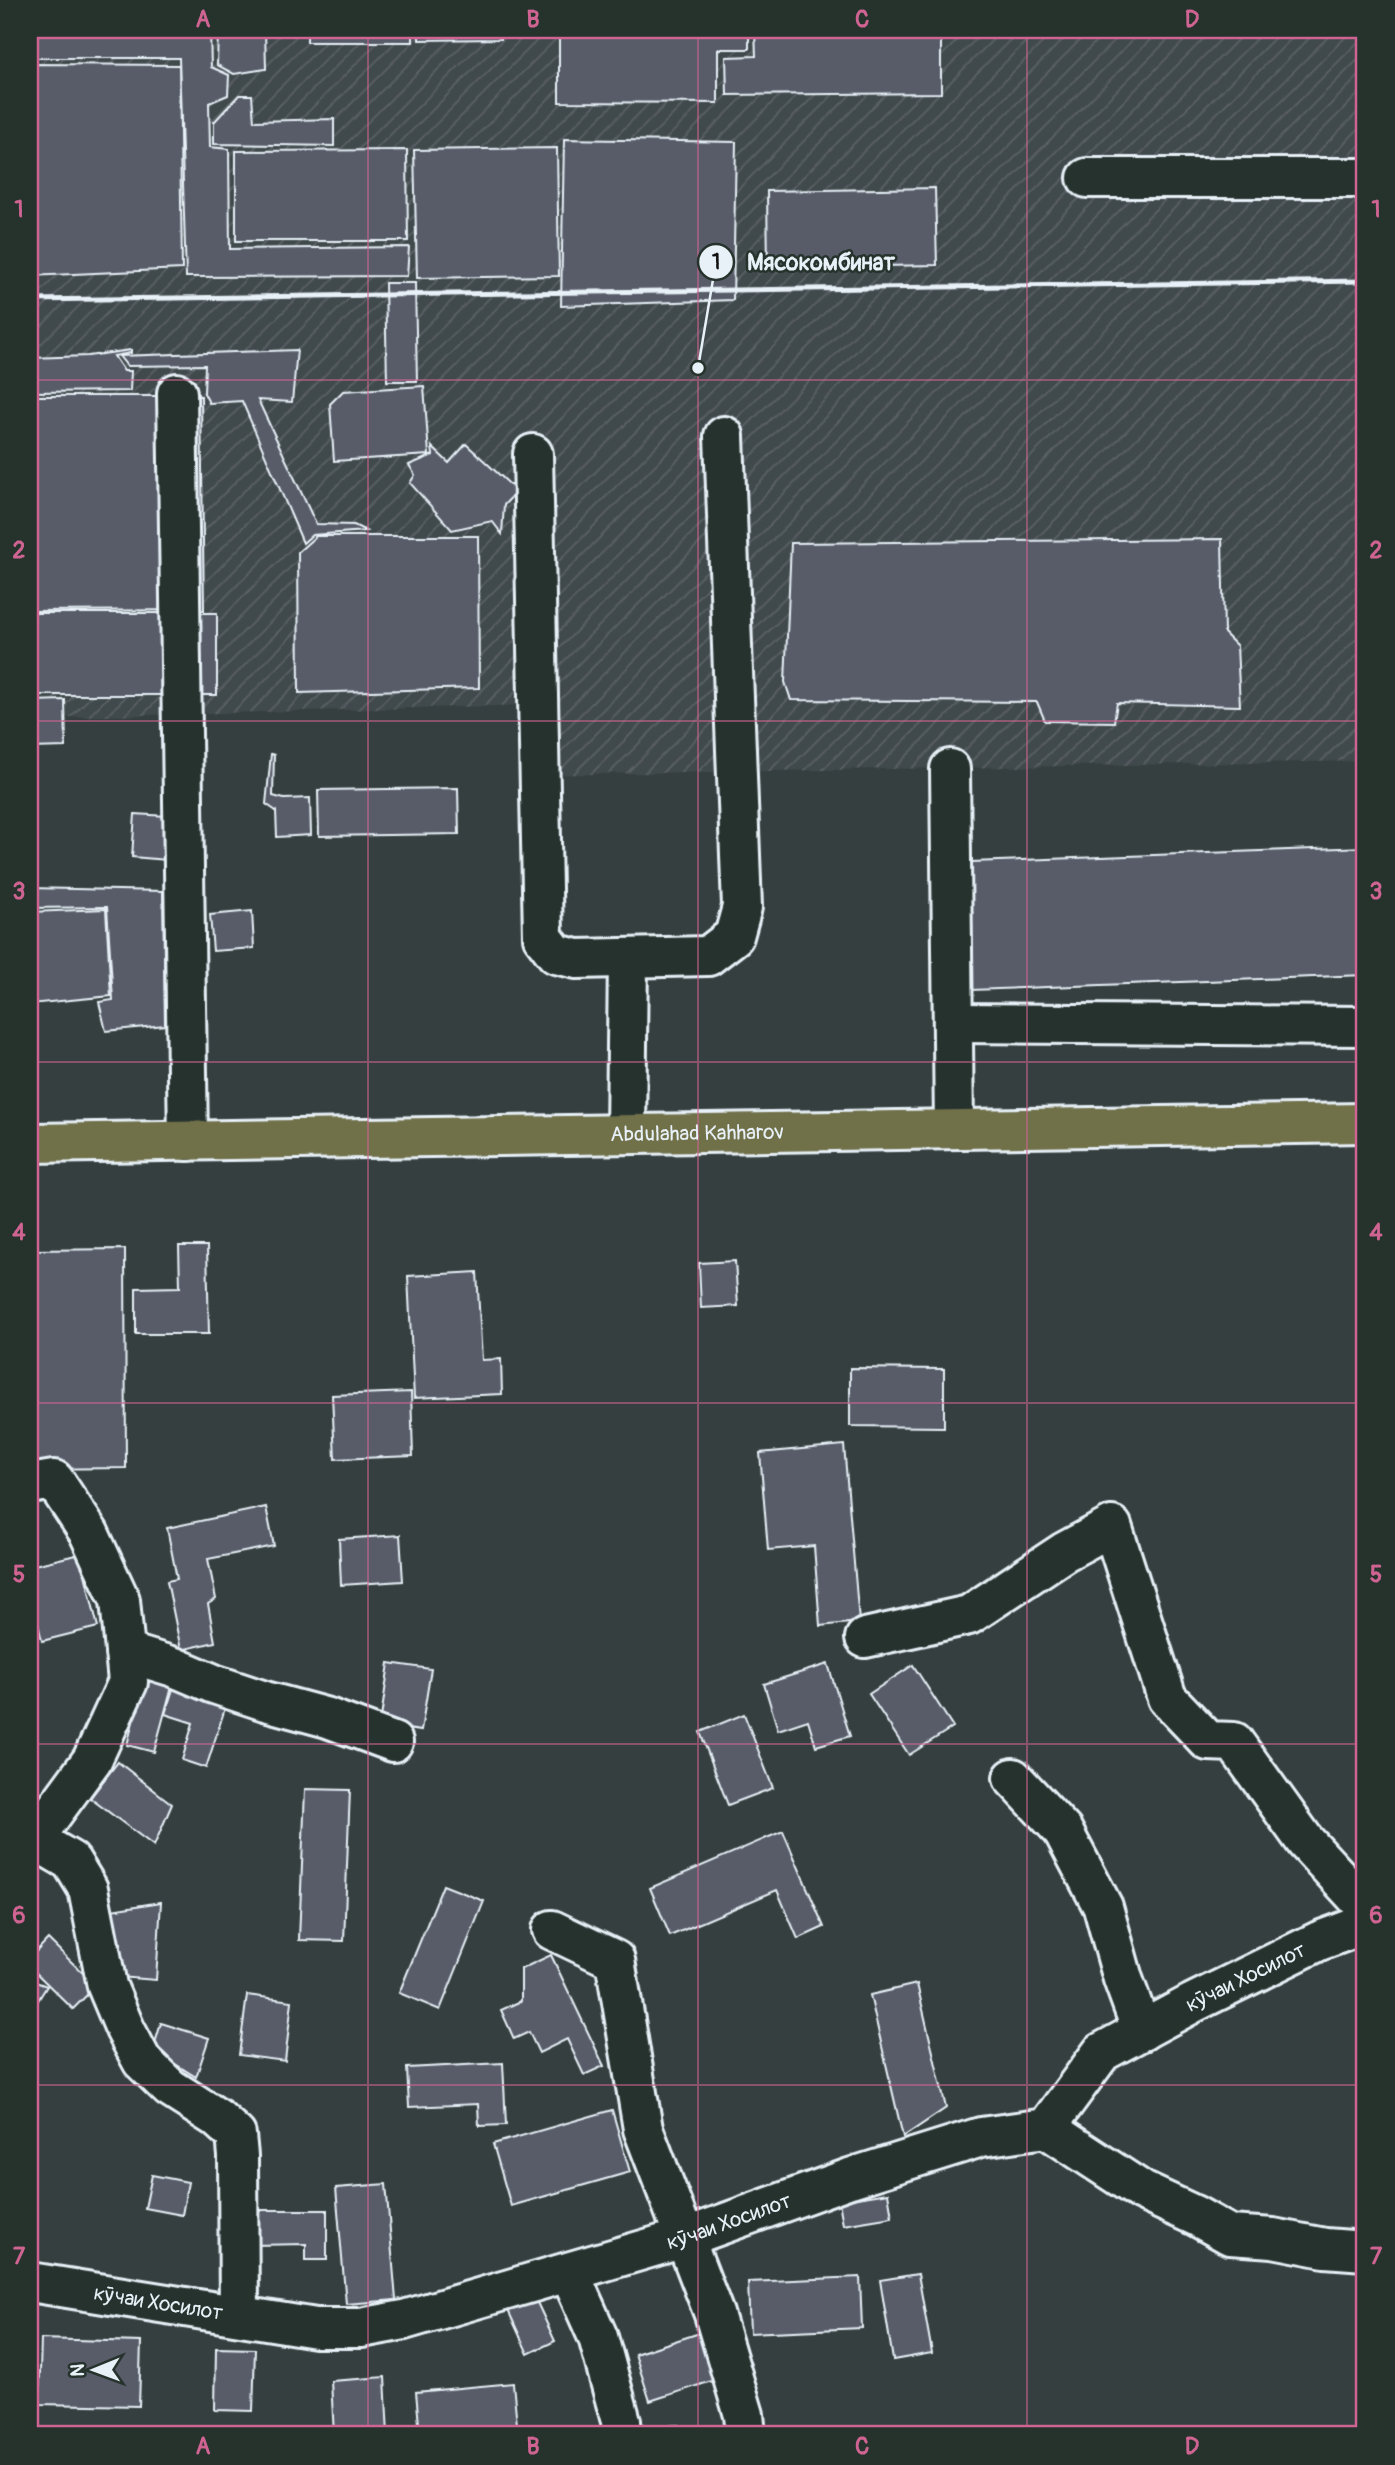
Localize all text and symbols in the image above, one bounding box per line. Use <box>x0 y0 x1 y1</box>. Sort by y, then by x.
text: A <box>196 5 211 34</box>
text: B <box>526 5 540 34</box>
text: C <box>855 5 869 34</box>
text: D <box>1185 5 1199 34</box>
text: 1 <box>15 195 24 224</box>
text: 1 <box>1372 195 1381 224</box>
callout: Мясокомбинат <box>698 240 909 284</box>
text: Мясокомбинат <box>747 248 895 277</box>
text: 1 <box>712 249 720 276</box>
text: 2 <box>13 536 26 565</box>
text: 2 <box>1370 536 1383 565</box>
text: 3 <box>13 877 25 906</box>
text: 3 <box>1370 877 1382 906</box>
street label: Abdulahad Kahharov <box>610 1118 784 1148</box>
text: 4 <box>12 1218 26 1247</box>
text: 4 <box>1369 1218 1383 1247</box>
text: 5 <box>13 1560 25 1589</box>
text: 5 <box>1370 1560 1382 1589</box>
text: 6 <box>12 1901 26 1930</box>
text: 6 <box>1369 1901 1383 1930</box>
street label: кӯчаи Хосилот <box>1181 1936 1311 2018</box>
street label: кӯчаи Хосилот <box>664 2187 795 2256</box>
text: 7 <box>13 2242 26 2271</box>
text: 7 <box>1370 2242 1383 2271</box>
street label: кӯчаи Хосилот <box>92 2279 225 2326</box>
north arrow <box>60 2336 130 2406</box>
text: N <box>66 2364 90 2377</box>
text: A <box>196 2432 211 2461</box>
text: B <box>526 2432 540 2461</box>
text: C <box>855 2432 869 2461</box>
text: D <box>1185 2432 1199 2461</box>

